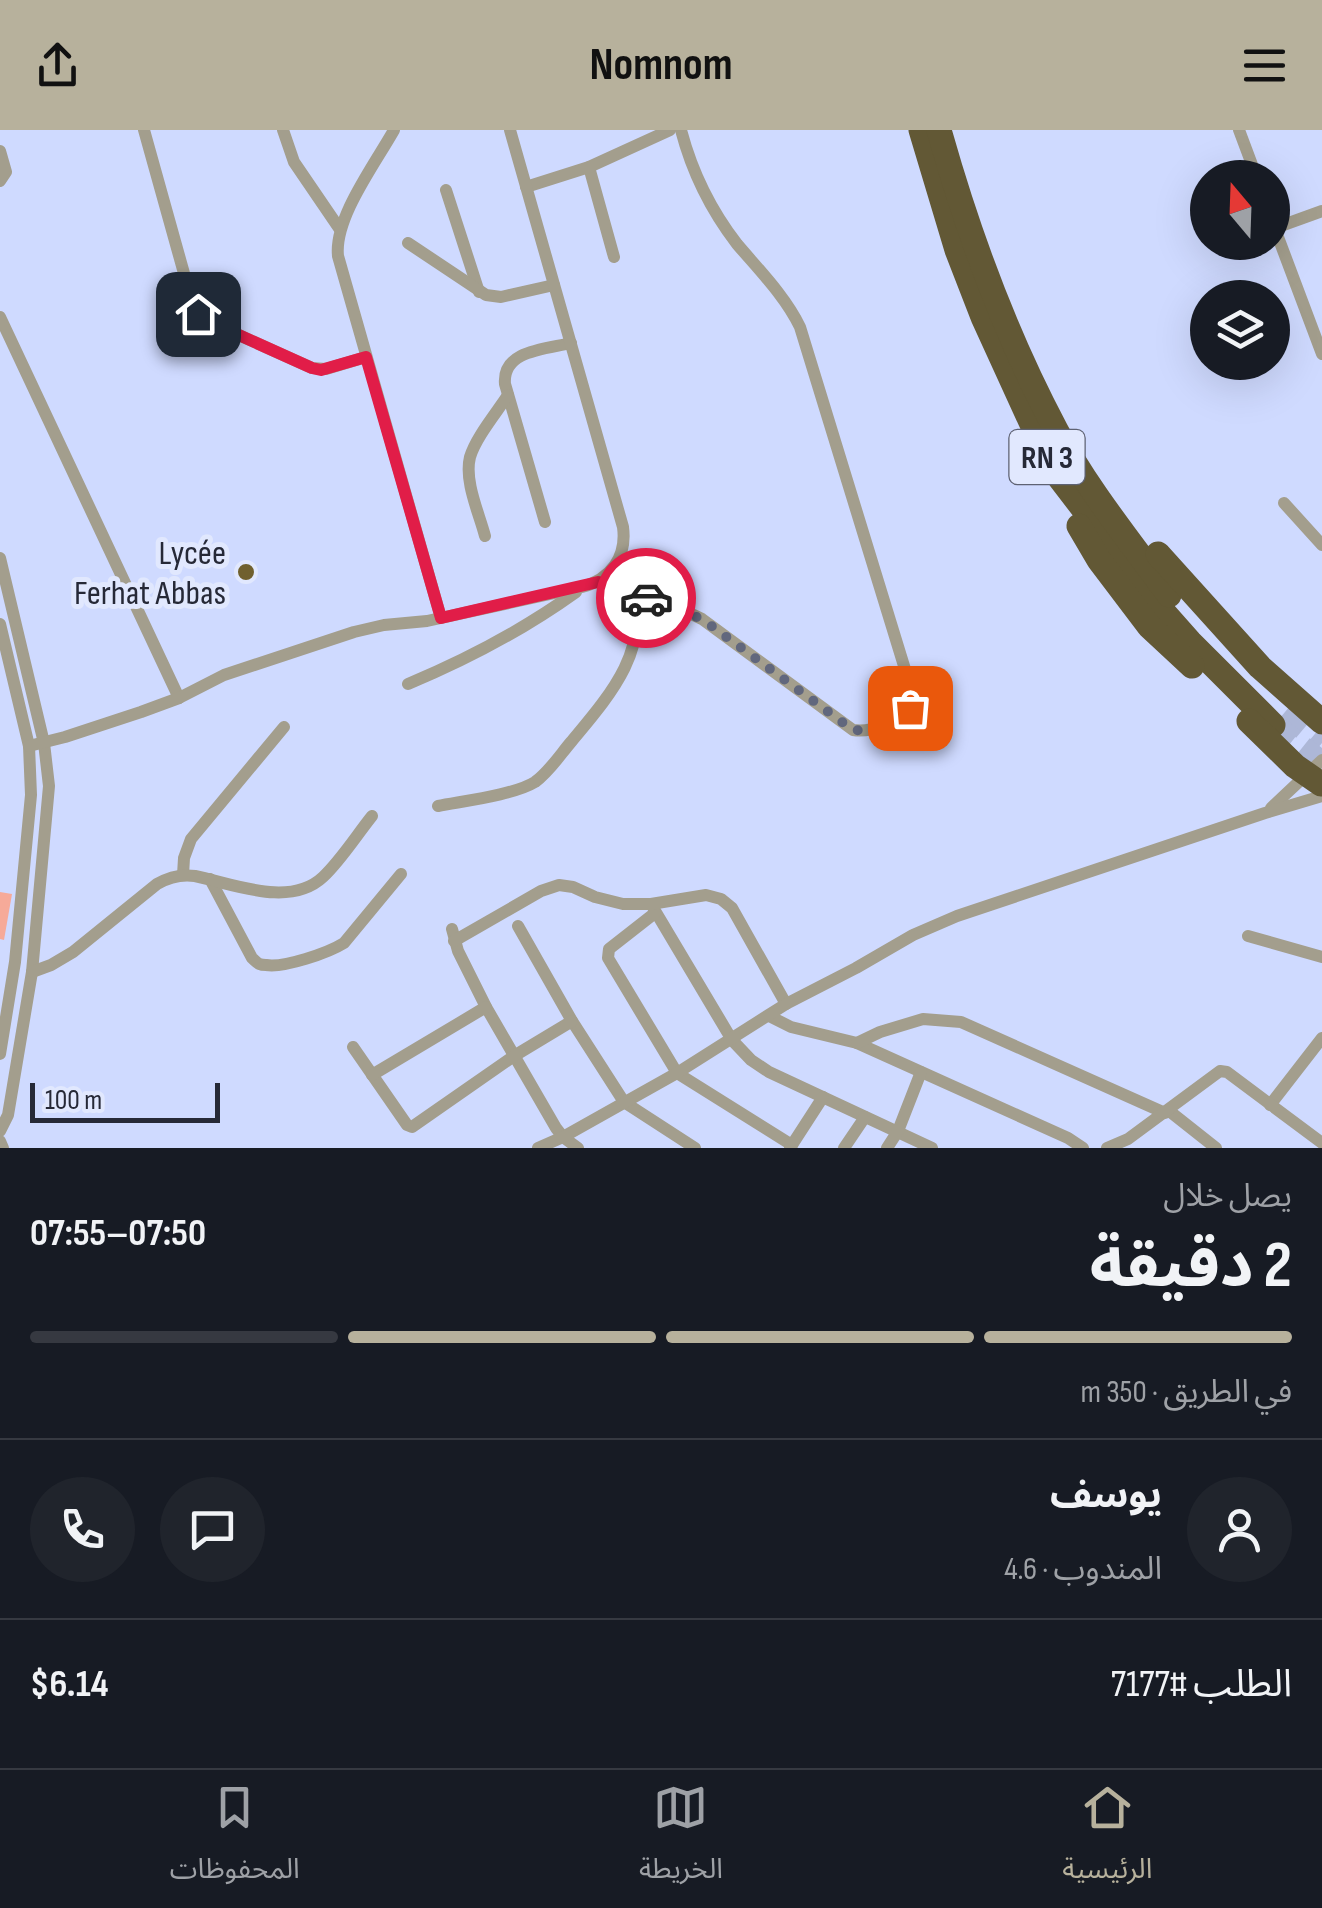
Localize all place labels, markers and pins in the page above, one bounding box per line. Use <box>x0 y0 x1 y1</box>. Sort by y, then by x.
pin <box>156 272 241 357</box>
place label: Lycée Ferhat Abbas <box>74 532 226 615</box>
marker: Lycée Ferhat Abbas <box>235 561 257 583</box>
pin <box>868 666 953 751</box>

